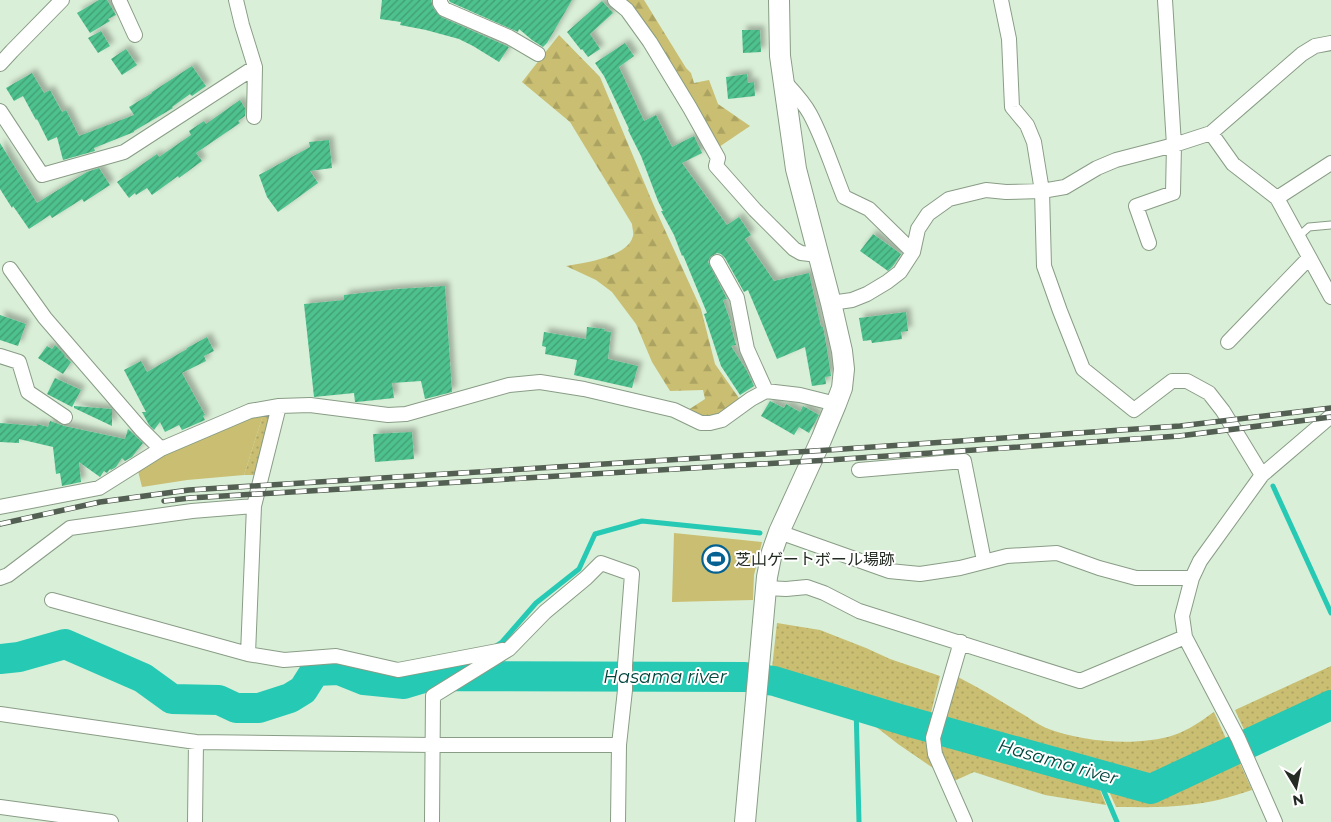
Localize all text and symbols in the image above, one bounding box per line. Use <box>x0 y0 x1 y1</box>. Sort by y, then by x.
sports icon: 芝山ゲートボール場跡 <box>701 544 731 574</box>
place label: 芝山ゲートボール場跡 <box>735 550 895 569</box>
water label: Hasama river <box>603 666 727 688</box>
water label: Hasama river <box>996 734 1121 790</box>
north arrow <box>1271 762 1321 812</box>
text: N <box>1291 790 1305 810</box>

